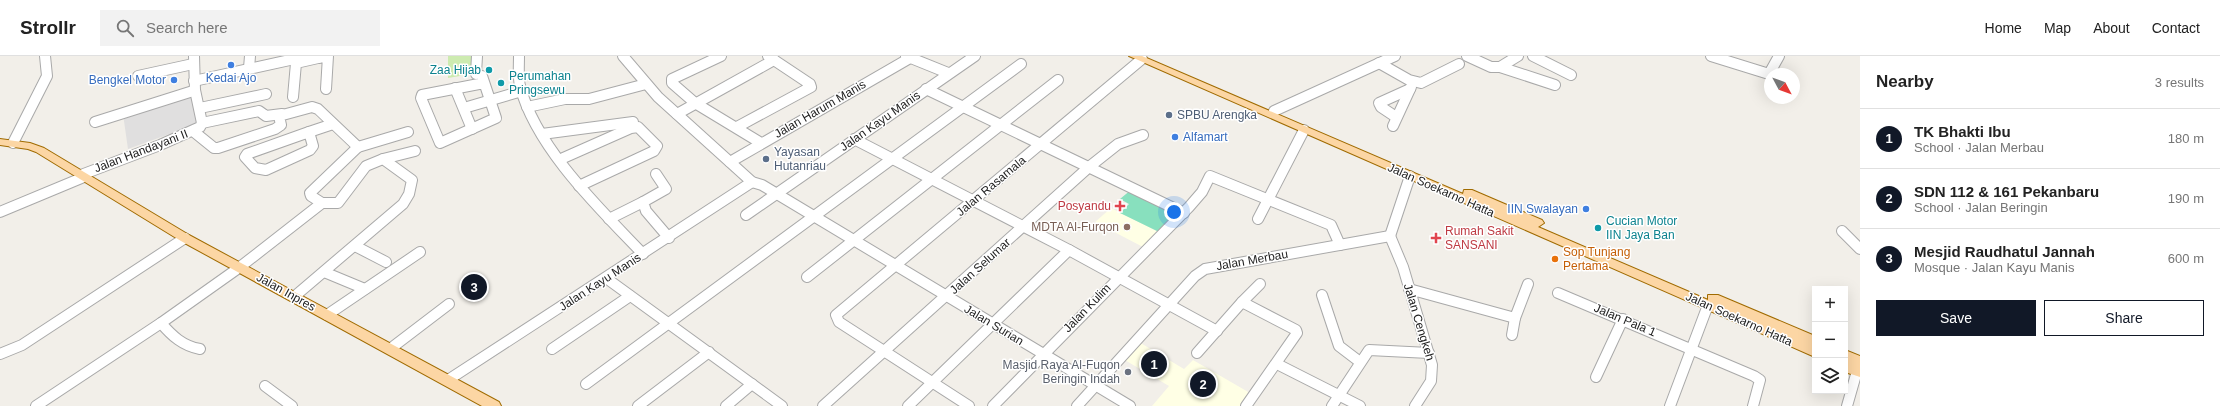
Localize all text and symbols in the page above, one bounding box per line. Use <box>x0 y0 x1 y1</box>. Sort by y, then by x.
search box <box>100 10 380 46</box>
text: Strollr <box>20 17 76 38</box>
icon: search <box>114 17 136 39</box>
text: Search here <box>146 19 228 36</box>
text: Home <box>1985 20 2022 36</box>
text: Map <box>2044 20 2071 36</box>
text: About <box>2093 20 2130 36</box>
text: Contact <box>2152 20 2200 36</box>
marker: Kedai Ajo <box>226 60 236 70</box>
place label: Zaa Hijab <box>430 63 481 77</box>
marker: Zaa Hijab <box>484 65 494 75</box>
north arrow <box>1764 68 1800 104</box>
place label: Perumahan Pringsewu <box>509 69 571 97</box>
place label: Kedai Ajo <box>206 71 257 85</box>
text: Nearby <box>1876 72 1934 91</box>
place label: Bengkel Motor <box>89 73 166 87</box>
marker: Bengkel Motor <box>169 75 179 85</box>
text: 3 results <box>2155 75 2204 90</box>
street label: Jalan Harum Manis <box>772 77 868 141</box>
marker: Perumahan Pringsewu <box>496 78 506 88</box>
street label: Jalan Kayu Manis <box>837 88 923 154</box>
place label: SPBU Arengka <box>1177 108 1257 122</box>
marker: SPBU Arengka <box>1164 110 1174 120</box>
text: TK Bhakti Ibu <box>1914 123 2011 140</box>
street label: Jalan Handayani II <box>92 127 190 175</box>
place label: Alfamart <box>1183 130 1228 144</box>
text: 1 <box>1885 131 1893 146</box>
text: 180 m <box>2168 131 2204 146</box>
marker: Alfamart <box>1170 132 1180 142</box>
text: School · Jalan Merbau <box>1914 140 2044 155</box>
place label: Yayasan Hutanriau <box>774 145 826 173</box>
street label: Jalan Rasamala <box>954 153 1029 219</box>
marker: Yayasan Hutanriau <box>761 154 771 164</box>
street label: Jalan Soekarno Hatta <box>1385 160 1497 220</box>
text: SDN 112 & 161 Pekanbaru <box>1914 183 2099 200</box>
text: 2 <box>1885 191 1893 206</box>
text: 190 m <box>2168 191 2204 206</box>
place label: Posyandu <box>1058 199 1111 213</box>
marker: Posyandu <box>1114 200 1126 212</box>
text: School · Jalan Beringin <box>1914 200 2048 215</box>
your location <box>1164 202 1184 222</box>
place label: IIN Swalayan <box>1507 202 1578 216</box>
marker: IIN Swalayan <box>1581 204 1591 214</box>
place label: Cucian Motor IIN Jaya Ban <box>1606 214 1677 242</box>
place label: MDTA Al-Furqon <box>1031 220 1119 234</box>
marker: MDTA Al-Furqon <box>1122 222 1132 232</box>
marker: Cucian Motor IIN Jaya Ban <box>1593 223 1603 233</box>
place label: Rumah Sakit SANSANI <box>1445 224 1514 252</box>
marker: Rumah Sakit SANSANI <box>1430 232 1442 244</box>
street label: Jalan Selumar <box>947 235 1013 297</box>
text: Mesjid Raudhatul Jannah <box>1914 243 2095 260</box>
place label: Sop Tunjang Pertama <box>1563 245 1630 273</box>
street label: Jalan Merbau <box>1215 247 1289 273</box>
street label: Jalan Kayu Manis <box>556 250 644 314</box>
text: 3 <box>1885 251 1893 266</box>
text: 600 m <box>2168 251 2204 266</box>
marker: Sop Tunjang Pertama <box>1550 254 1560 264</box>
text: Mosque · Jalan Kayu Manis <box>1914 260 2074 275</box>
street label: Jalan Inpres <box>254 270 318 314</box>
pin: 3 <box>461 272 487 302</box>
street label: Jalan Kulim <box>1060 281 1114 335</box>
street label: Jalan Cengkeh <box>1401 282 1437 362</box>
map controls <box>1812 286 1848 394</box>
button: + <box>1812 286 1848 322</box>
street label: Jalan Soekarno Hatta <box>1683 289 1795 349</box>
button: Save <box>1876 300 2036 336</box>
button: Share <box>2044 300 2204 336</box>
street label: Jalan Pala 1 <box>1592 301 1658 339</box>
street label: Jalan Surian <box>962 302 1026 348</box>
button: − <box>1812 322 1848 358</box>
pin: 1 <box>1141 349 1167 379</box>
place label: Masjid Raya Al-Fuqon Beringin Indah <box>1003 358 1120 386</box>
button: layers <box>1812 358 1848 394</box>
marker: Masjid Raya Al-Fuqon Beringin Indah <box>1123 367 1133 377</box>
pin: 2 <box>1190 369 1216 399</box>

